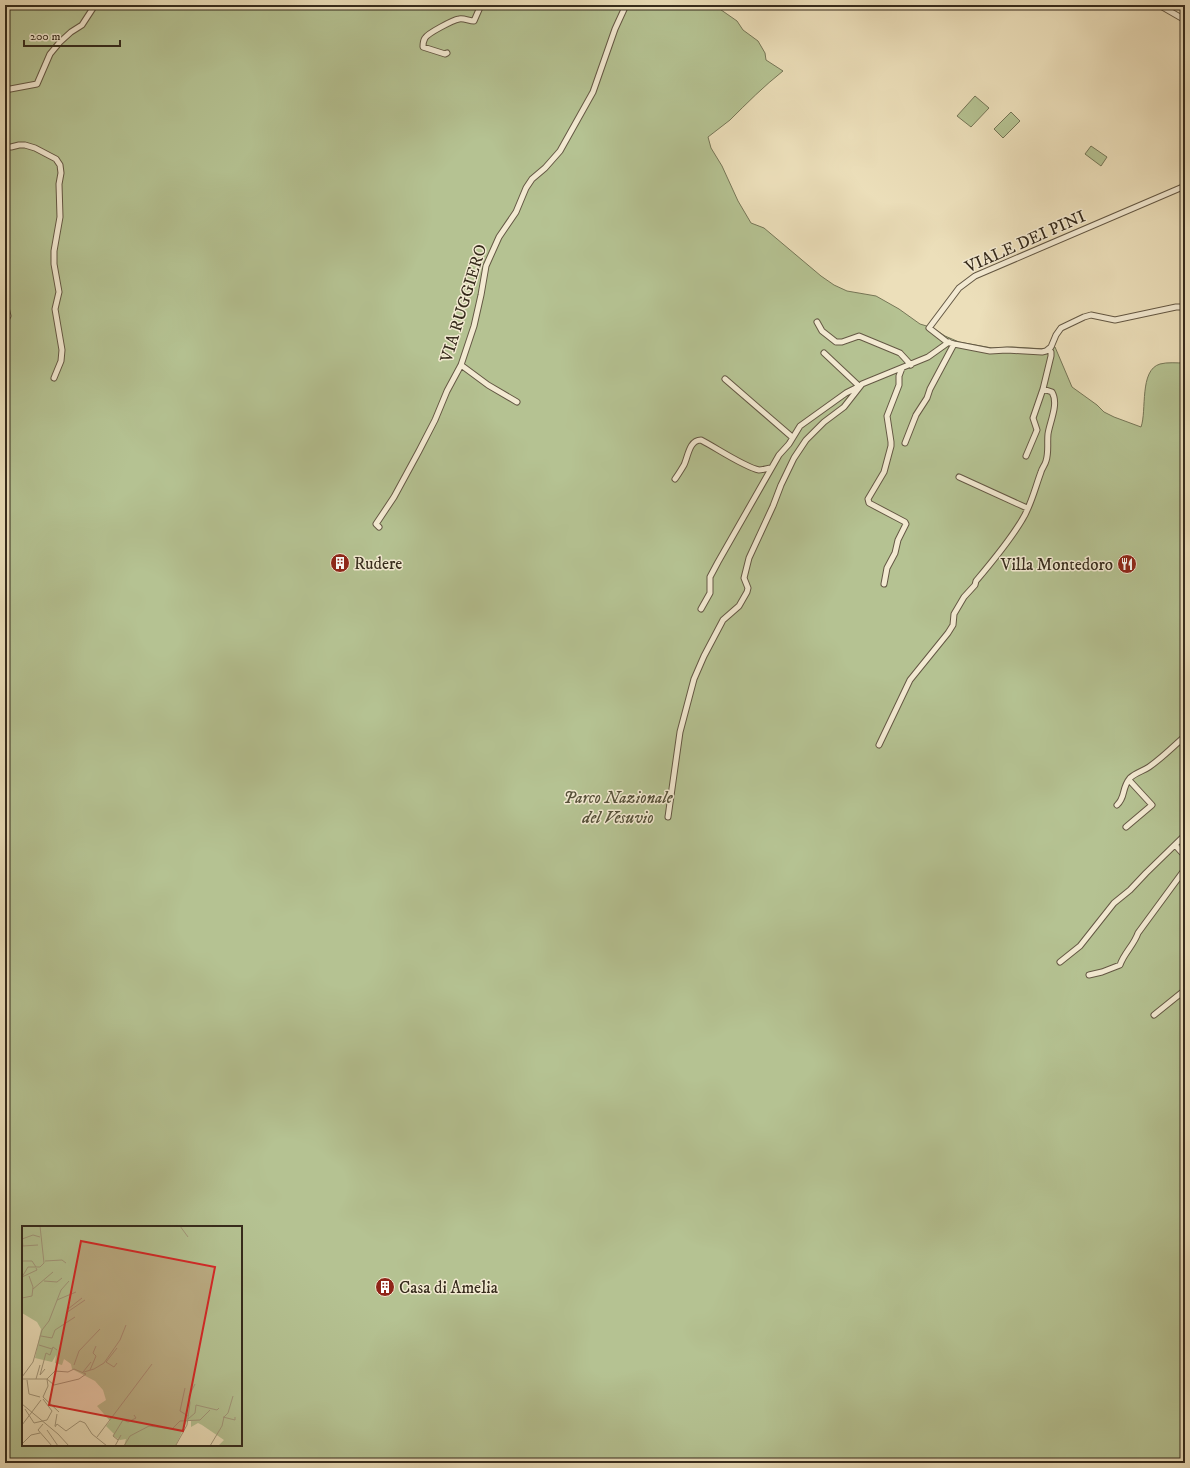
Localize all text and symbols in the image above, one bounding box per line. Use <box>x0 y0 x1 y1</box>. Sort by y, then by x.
scale bar <box>24 22 120 48</box>
text: 200 m <box>30 29 60 44</box>
street label: VIALE DEI PINI <box>961 206 1089 279</box>
street label: VIA RUGGIERO <box>435 242 492 366</box>
building icon: Rudere <box>329 552 351 574</box>
place label: Rudere <box>354 553 402 575</box>
restaurant icon: Villa Montedoro <box>1116 553 1138 575</box>
place label: Villa Montedoro <box>1000 554 1113 576</box>
park label: Parco Nazionale del Vesuvio <box>563 787 674 829</box>
inset map <box>22 1226 242 1446</box>
building icon: Casa di Amelia <box>374 1276 396 1298</box>
place label: Casa di Amelia <box>399 1277 499 1299</box>

